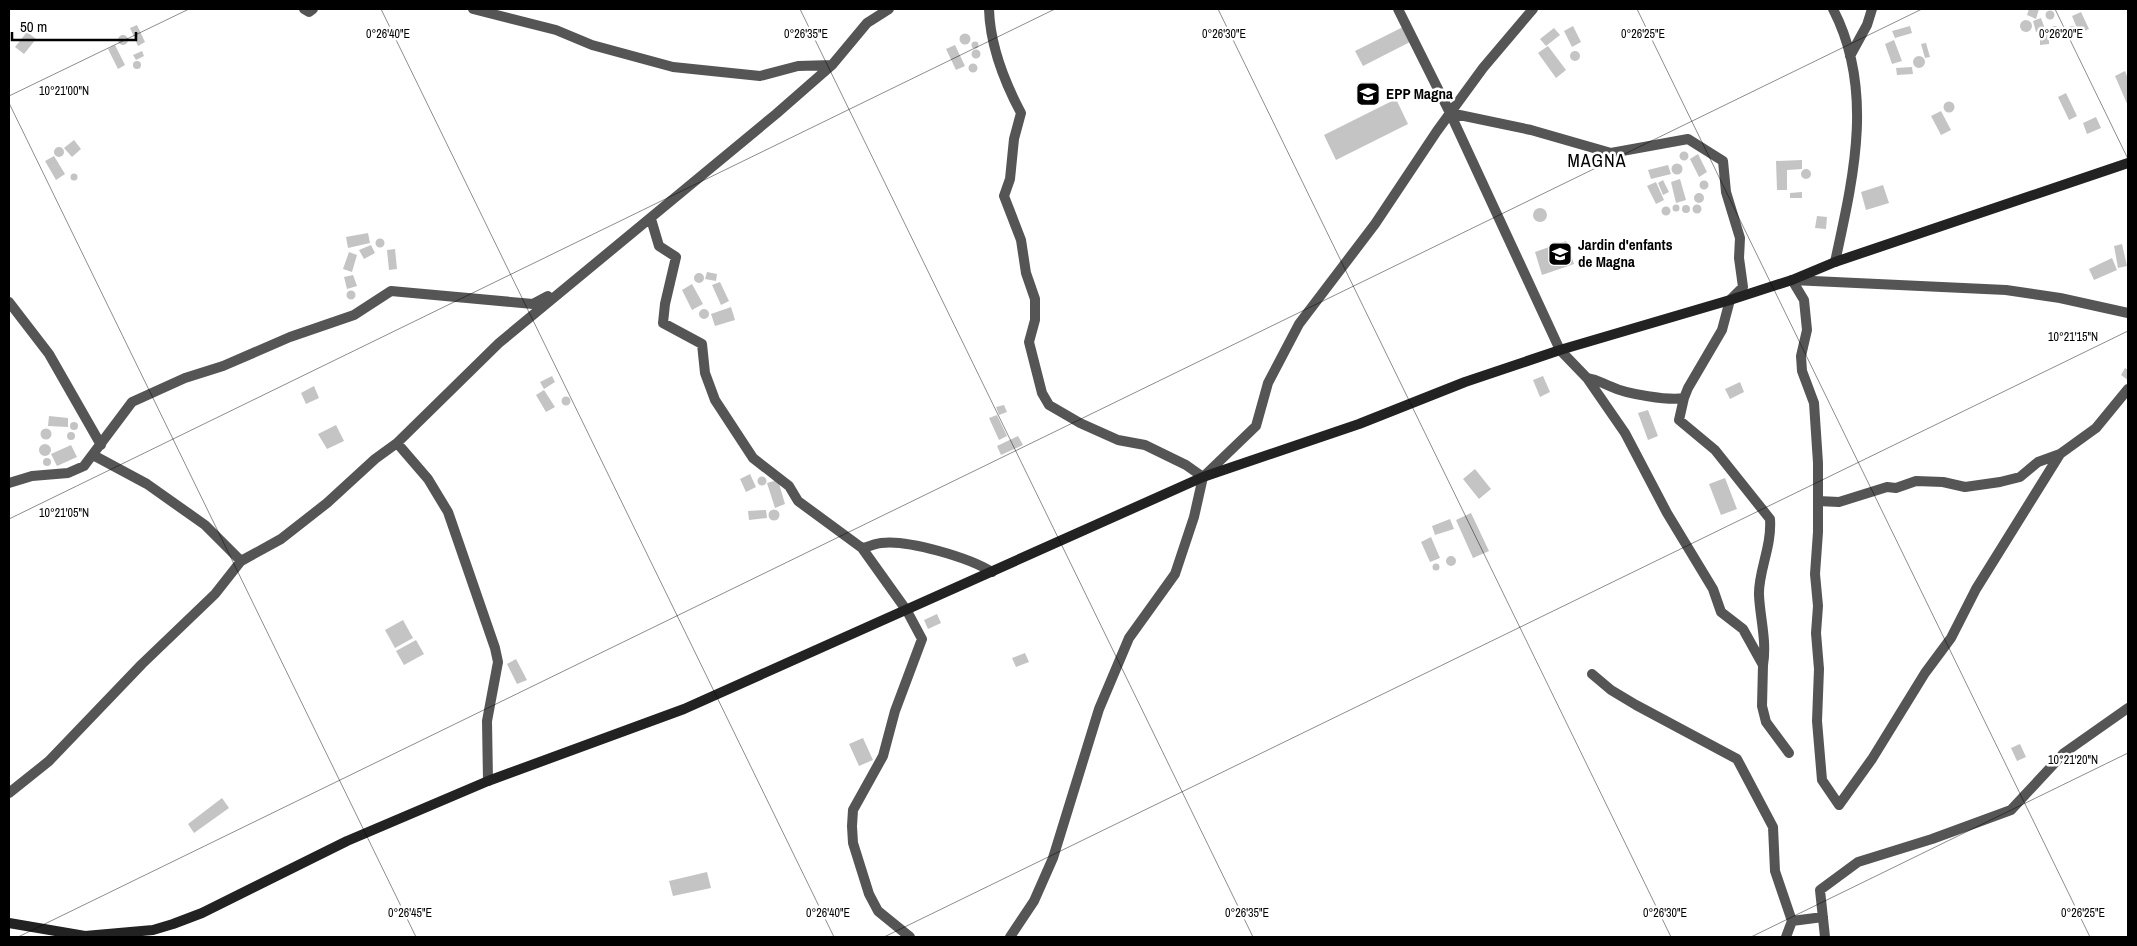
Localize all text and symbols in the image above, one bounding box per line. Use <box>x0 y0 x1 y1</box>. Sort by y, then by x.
scale bar <box>12 10 136 42</box>
text: 50 m <box>20 16 47 37</box>
text: 0°26'40"E <box>366 26 410 42</box>
text: 0°26'35"E <box>784 26 828 42</box>
text: 0°26'30"E <box>1202 26 1246 42</box>
text: 0°26'25"E <box>1621 26 1665 42</box>
text: 0°26'20"E <box>2039 26 2083 42</box>
school or university icon: EPP Magna <box>1355 81 1381 107</box>
text: 10°21'00"N <box>39 83 89 99</box>
place label: EPP Magna <box>1386 83 1453 104</box>
district label: MAGNA <box>1567 148 1627 173</box>
place label: Jardin d'enfants de Magna <box>1578 234 1673 272</box>
school or university icon: Jardin d'enfants de Magna <box>1547 241 1573 267</box>
text: 10°21'15"N <box>2048 329 2098 345</box>
text: 10°21'05"N <box>39 505 89 521</box>
text: 10°21'20"N <box>2048 752 2098 768</box>
text: 0°26'45"E <box>388 905 432 921</box>
text: 0°26'40"E <box>806 905 850 921</box>
text: 0°26'35"E <box>1225 905 1269 921</box>
text: 0°26'30"E <box>1643 905 1687 921</box>
text: 0°26'25"E <box>2061 905 2105 921</box>

